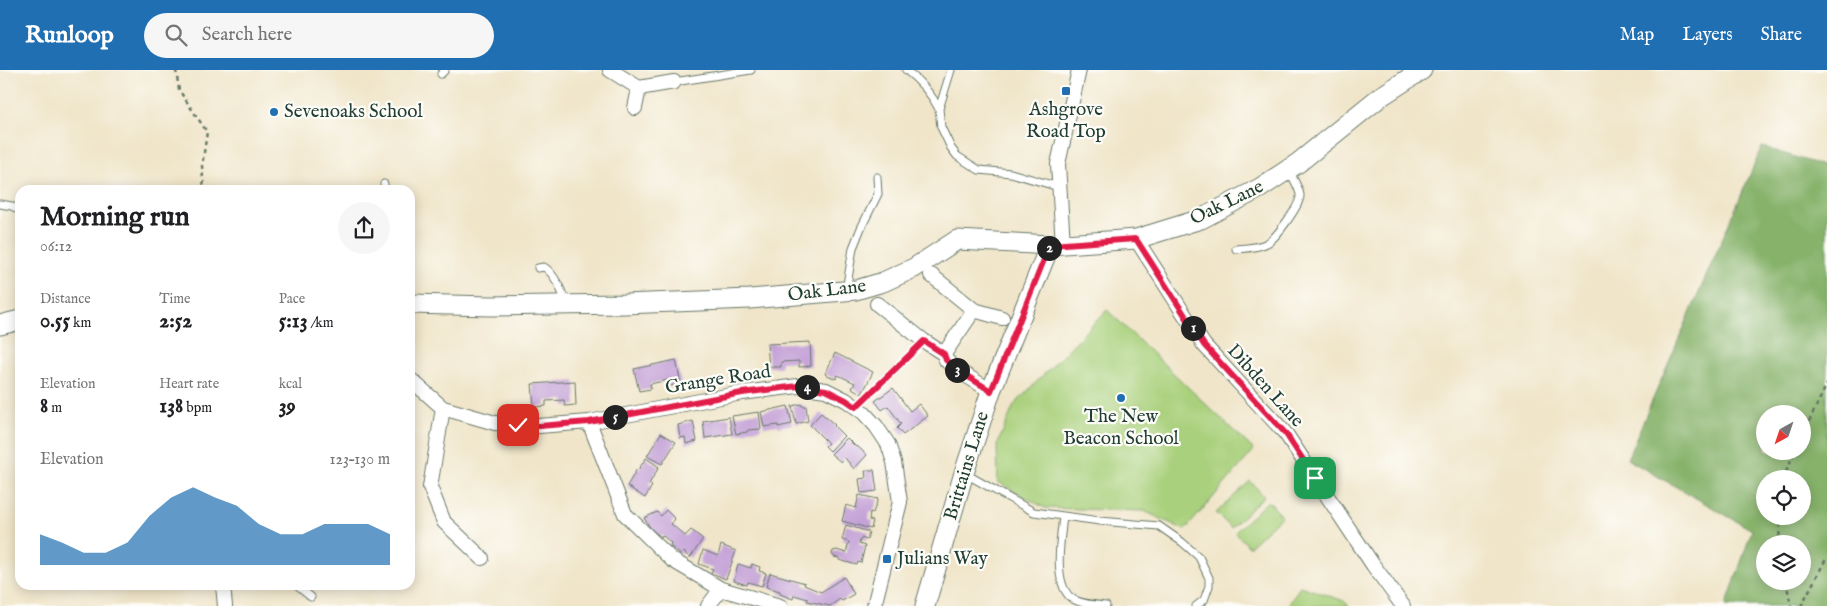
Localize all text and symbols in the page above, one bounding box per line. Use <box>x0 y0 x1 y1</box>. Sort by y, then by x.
search box <box>144 13 494 58</box>
text: Runloop <box>25 20 114 51</box>
icon: search <box>162 21 190 49</box>
text: Search here <box>202 23 292 47</box>
text: Map <box>1620 24 1654 47</box>
text: Layers <box>1682 24 1733 47</box>
text: Share <box>1761 24 1802 47</box>
marker: Ashgrove Road Top <box>1060 85 1072 97</box>
place label: Ashgrove Road Top <box>1026 98 1106 144</box>
place label: Sevenoaks School <box>284 100 423 124</box>
marker: Sevenoaks School <box>268 106 280 118</box>
street label: Oak Lane <box>1186 175 1268 231</box>
text: Morning run <box>40 200 190 235</box>
button: share <box>338 202 390 254</box>
pin: 2 <box>1036 236 1062 260</box>
text: 06:12 <box>40 237 72 257</box>
text: 2 <box>1046 239 1053 257</box>
street label: Oak Lane <box>786 274 868 308</box>
text: Distance <box>40 290 91 308</box>
text: Time <box>159 290 190 308</box>
text: Pace <box>279 290 305 308</box>
text: 0.55 <box>40 308 70 335</box>
text: 2:52 <box>159 308 192 335</box>
text: 5:13 <box>279 308 307 335</box>
text: km <box>70 314 91 332</box>
text: /km <box>307 314 334 332</box>
pin: 1 <box>1180 316 1206 340</box>
text: 1 <box>1191 319 1196 337</box>
street label: Dibden Lane <box>1221 339 1309 433</box>
pin: 3 <box>944 358 970 382</box>
street label: Grange Road <box>664 360 773 400</box>
text: 3 <box>955 361 960 379</box>
pin: 4 <box>794 374 820 400</box>
text: Elevation <box>40 375 96 393</box>
text: Heart rate <box>159 375 219 393</box>
text: kcal <box>279 375 302 393</box>
text: 4 <box>804 378 811 396</box>
marker: The New Beacon School <box>1115 392 1127 404</box>
text: 8 <box>40 393 48 420</box>
text: 138 <box>159 393 183 420</box>
text: 39 <box>279 393 296 420</box>
text: m <box>48 399 62 417</box>
text: bpm <box>183 399 212 417</box>
pin <box>497 404 539 446</box>
pin: 5 <box>602 404 628 430</box>
place label: The New Beacon School <box>1063 405 1180 451</box>
north arrow <box>1756 405 1811 460</box>
map controls <box>1756 405 1811 590</box>
text: 5 <box>613 408 618 426</box>
street label: Brittains Lane <box>939 408 995 523</box>
icon: check <box>504 411 532 439</box>
text: Elevation <box>40 450 103 470</box>
text: 123–130 m <box>330 450 390 470</box>
pin <box>1294 457 1336 499</box>
icon: arrive <box>1301 464 1329 492</box>
button: locate <box>1756 470 1811 525</box>
button: layers <box>1756 535 1811 590</box>
place label: Julians Way <box>895 547 989 571</box>
marker: Julians Way <box>881 553 893 565</box>

